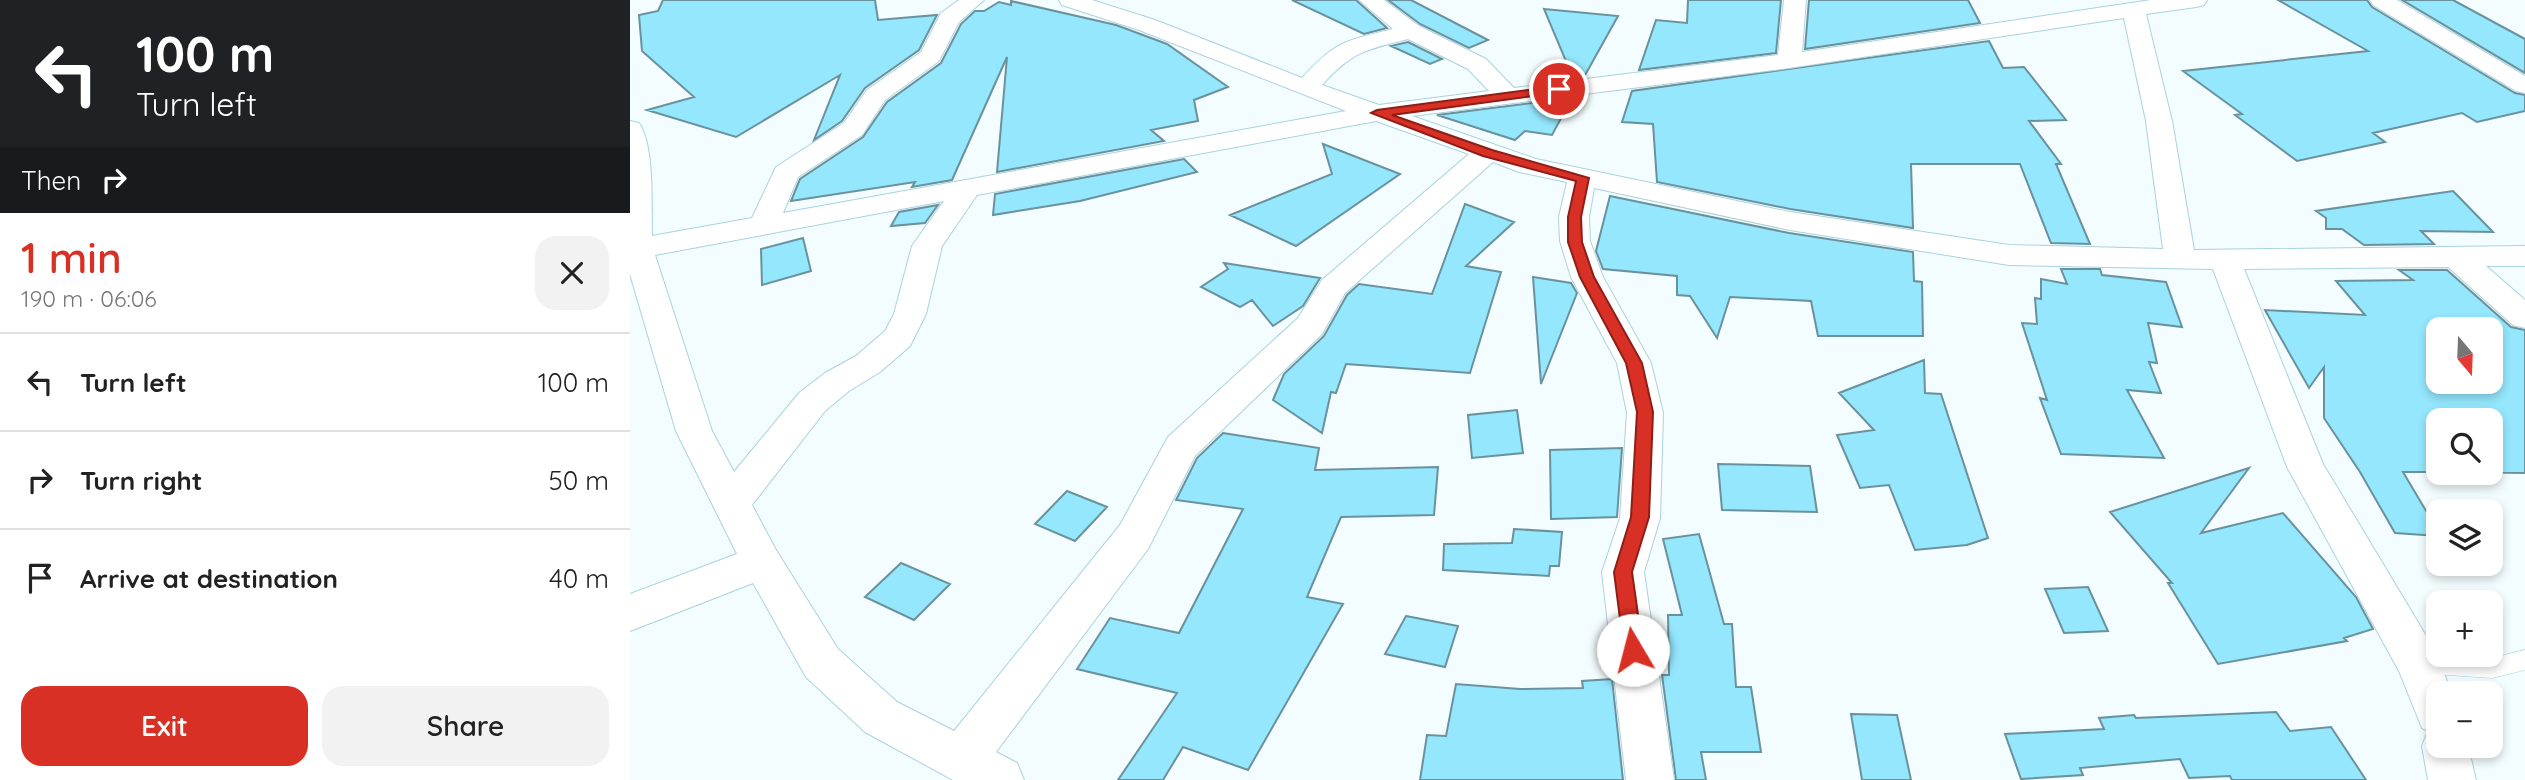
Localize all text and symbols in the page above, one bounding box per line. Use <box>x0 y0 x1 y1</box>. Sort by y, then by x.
text: 100 m <box>136 23 274 84</box>
icon: left <box>21 28 112 119</box>
pin <box>1529 59 1589 119</box>
icon: arrive <box>1540 70 1578 108</box>
text: Turn left <box>136 84 257 124</box>
icon: right <box>95 161 133 199</box>
text: Then <box>21 164 81 197</box>
text: 1 min <box>21 231 122 284</box>
button: close <box>535 236 609 310</box>
text: 190 m · 06:06 <box>21 284 157 313</box>
north arrow <box>2426 317 2502 394</box>
map controls <box>2426 317 2503 758</box>
icon: left <box>21 363 59 401</box>
text: Turn left <box>80 366 187 399</box>
text: 100 m <box>538 366 609 399</box>
button: search <box>2426 408 2503 485</box>
icon: right <box>21 461 59 499</box>
text: Turn right <box>80 464 202 497</box>
text: 50 m <box>549 464 609 497</box>
button: layers <box>2426 499 2503 576</box>
icon: arrive <box>21 559 59 597</box>
text: Arrive at destination <box>80 562 338 595</box>
text: 40 m <box>549 562 609 595</box>
button: + <box>2426 590 2503 667</box>
position arrow <box>1596 613 1670 687</box>
button: − <box>2426 681 2503 758</box>
button: Exit <box>21 686 308 766</box>
button: Share <box>322 686 609 766</box>

